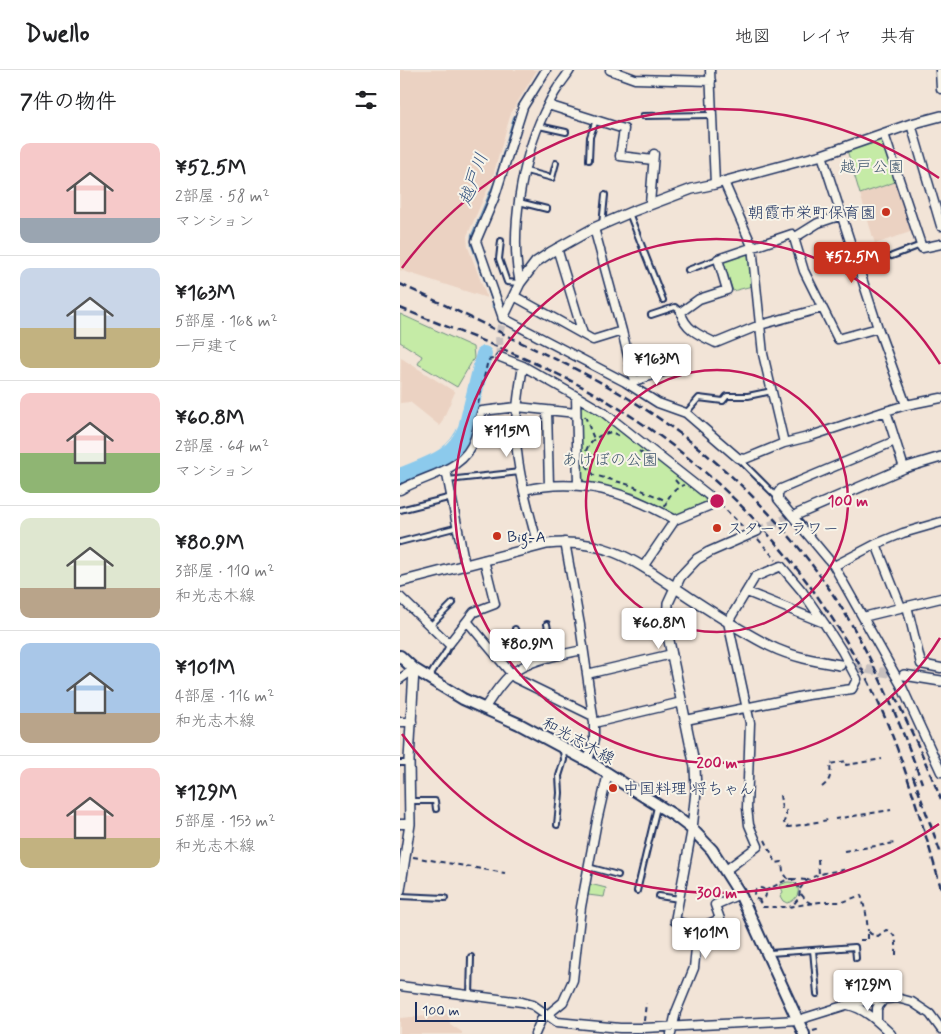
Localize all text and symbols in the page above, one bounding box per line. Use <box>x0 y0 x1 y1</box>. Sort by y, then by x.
text: Dwello <box>25 19 90 50</box>
text: 地図 <box>735 25 771 49</box>
text: レイヤ <box>799 25 852 49</box>
text: 共有 <box>880 25 916 49</box>
icon: filters <box>352 86 380 114</box>
text: 7件の物件 <box>20 88 117 116</box>
water label: 越戸川 <box>453 150 494 210</box>
text: ¥52.5M <box>175 154 246 182</box>
park label: 越戸公園 <box>840 157 904 178</box>
icon: home <box>60 163 120 223</box>
text: 2部屋 · 58 m² <box>175 186 270 207</box>
place label: 朝霞市栄町保育園 <box>748 203 876 224</box>
marker: 朝霞市栄町保育園 <box>880 206 892 218</box>
text: マンション <box>175 211 254 232</box>
pin: ¥52.5M <box>811 242 893 284</box>
text: ¥52.5M <box>825 247 879 268</box>
text: ¥163M <box>175 279 235 307</box>
icon: home <box>60 288 120 348</box>
text: 5部屋 · 168 m² <box>175 311 278 332</box>
text: 一戸建て <box>175 336 239 357</box>
pin: ¥163M <box>622 344 692 386</box>
text: ¥163M <box>634 349 680 370</box>
text: ¥60.8M <box>175 404 245 432</box>
icon: home <box>60 413 120 473</box>
pin: ¥115M <box>472 416 542 458</box>
text: ¥115M <box>484 421 530 442</box>
text: 2部屋 · 64 m² <box>175 436 269 457</box>
park label: あけぼの公園 <box>562 450 658 471</box>
text: マンション <box>175 461 254 482</box>
centre of rings <box>708 492 726 510</box>
text: 100 m <box>828 492 868 512</box>
place label: スターフラワー <box>727 519 839 540</box>
marker: スターフラワー <box>711 522 723 534</box>
place label: Big-A <box>507 527 546 549</box>
text: ¥80.9M <box>175 529 244 557</box>
marker: Big-A <box>491 530 503 542</box>
icon: home <box>60 538 120 598</box>
text: 3部屋 · 110 m² <box>175 561 274 582</box>
text: 和光志木線 <box>175 586 255 607</box>
pin: ¥60.8M <box>618 608 700 650</box>
text: ¥60.8M <box>633 613 685 634</box>
pin: ¥80.9M <box>486 628 568 671</box>
text: ¥80.9M <box>501 634 553 655</box>
text: ¥101M <box>175 654 235 682</box>
icon: home <box>60 663 120 723</box>
text: 4部屋 · 116 m² <box>175 686 274 707</box>
text: 和光志木線 <box>175 711 255 732</box>
street label: 和光志木線 <box>538 713 618 770</box>
text: 200 m <box>697 754 738 774</box>
text: ¥129M <box>175 779 237 807</box>
place label: 中国料理 将ちゃん <box>623 779 755 800</box>
marker: 中国料理 将ちゃん <box>607 782 619 794</box>
icon: home <box>60 788 120 848</box>
text: 5部屋 · 153 m² <box>175 811 275 832</box>
text: 和光志木線 <box>175 836 255 857</box>
text: 300 m <box>697 884 737 904</box>
pin: ¥101M <box>671 918 741 960</box>
text: ¥101M <box>683 923 729 944</box>
pin: ¥129M <box>833 970 903 1012</box>
text: ¥129M <box>844 975 892 996</box>
scale bar <box>415 999 546 1022</box>
text: 100 m <box>422 1002 460 1020</box>

